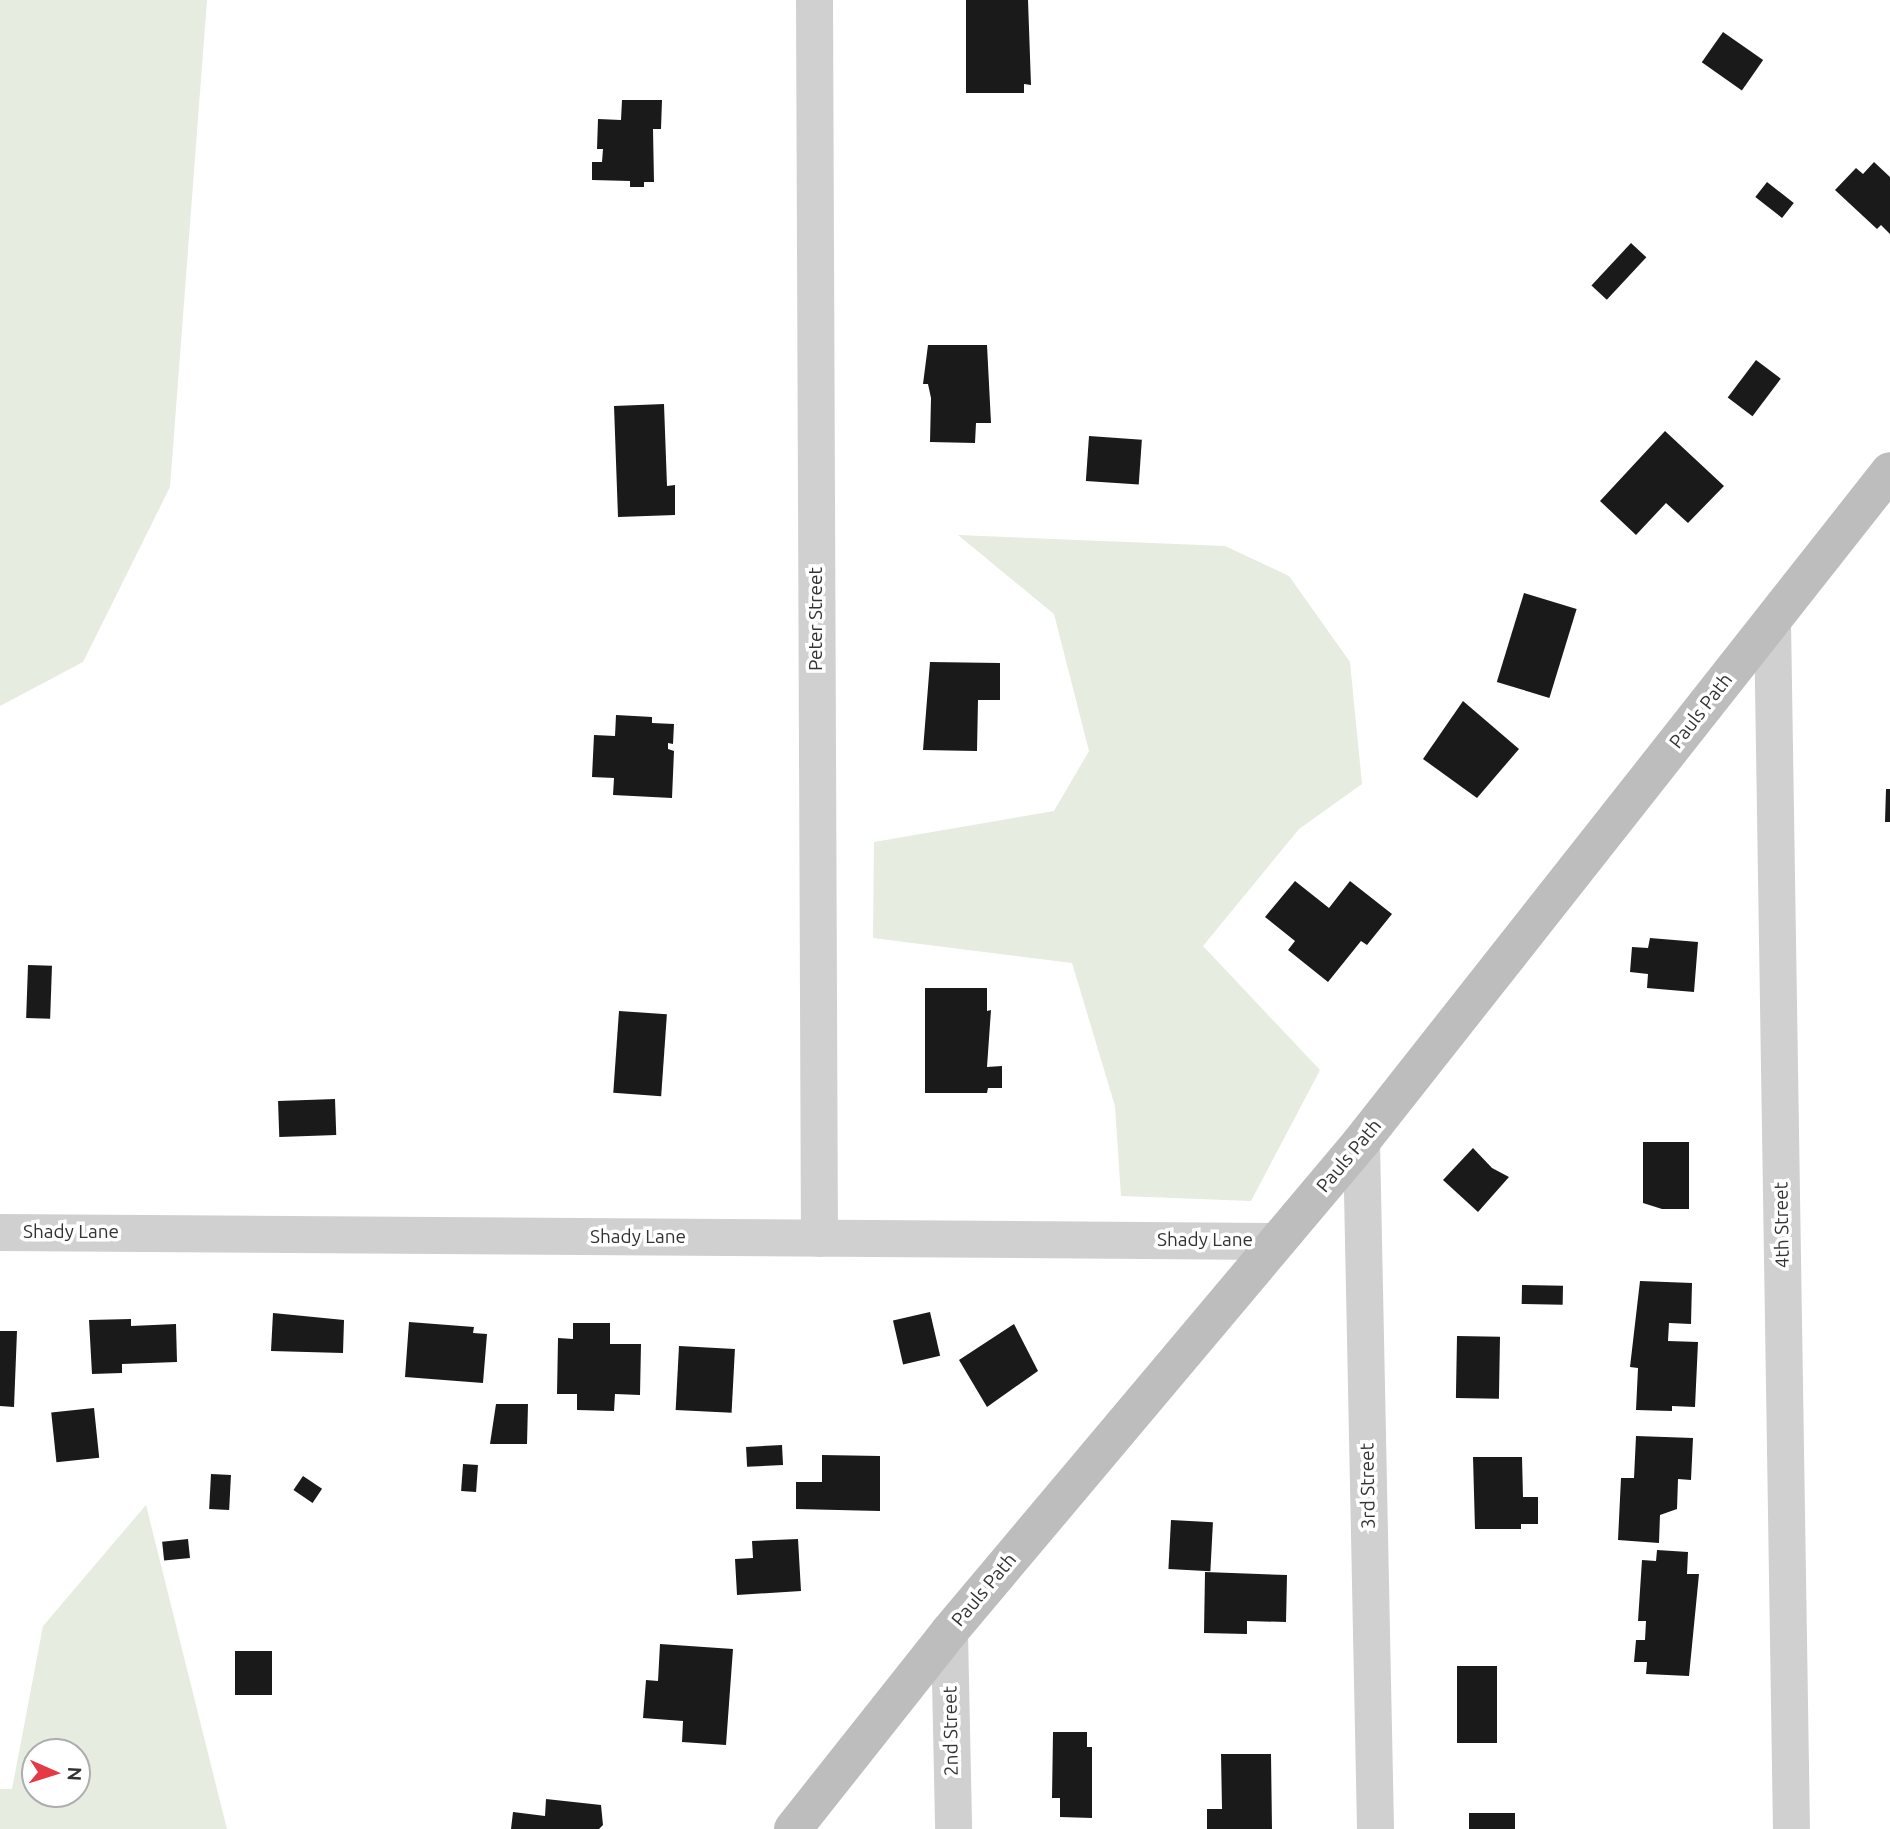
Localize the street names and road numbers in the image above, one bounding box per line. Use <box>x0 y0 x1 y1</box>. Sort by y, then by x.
street label: Peter Street <box>805 567 827 671</box>
street label: Pauls Path <box>1665 669 1737 753</box>
street label: Pauls Path <box>1312 1115 1386 1197</box>
street label: 4th Street <box>1770 1182 1794 1268</box>
street label: Shady Lane <box>23 1221 119 1243</box>
street label: Shady Lane <box>590 1226 686 1248</box>
street label: Shady Lane <box>1157 1229 1253 1251</box>
street label: 3rd Street <box>1356 1443 1380 1529</box>
street label: Pauls Path <box>947 1549 1021 1631</box>
street label: 2nd Street <box>939 1686 963 1776</box>

